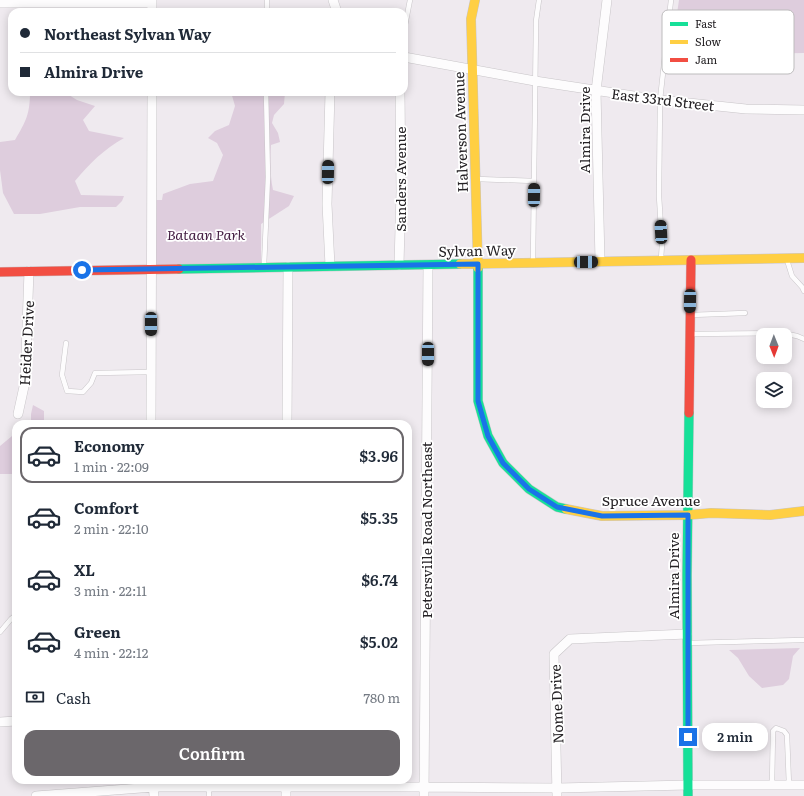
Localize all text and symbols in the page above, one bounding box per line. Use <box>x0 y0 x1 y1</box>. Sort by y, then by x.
legend <box>662 10 794 74</box>
text: Fast <box>695 15 717 31</box>
text: Northeast Sylvan Way <box>44 22 211 45</box>
text: Slow <box>695 33 721 49</box>
text: Jam <box>695 51 718 67</box>
text: Almira Drive <box>44 60 143 83</box>
street label: Halverson Avenue <box>448 71 472 193</box>
street label: East 33rd Street <box>610 83 716 115</box>
street label: Almira Drive <box>574 87 594 173</box>
street label: Sanders Avenue <box>390 126 410 232</box>
car <box>322 160 334 184</box>
car <box>528 183 540 207</box>
car <box>654 220 668 244</box>
park label: Bataan Park <box>167 224 246 244</box>
street label: Sylvan Way <box>438 239 517 261</box>
car <box>574 256 598 268</box>
route start <box>73 261 91 279</box>
car <box>684 289 696 313</box>
street label: Heider Drive <box>14 300 38 386</box>
car <box>145 312 157 336</box>
north arrow <box>756 328 792 364</box>
map controls <box>756 328 792 408</box>
car <box>422 342 434 366</box>
button: layers <box>756 372 792 408</box>
text: Economy <box>74 434 144 457</box>
icon: car <box>26 437 62 473</box>
street label: Petersville Road Northeast <box>416 441 436 619</box>
text: $3.96 <box>359 444 398 467</box>
text: 1 min · 22:09 <box>74 457 149 476</box>
street label: Spruce Avenue <box>602 490 700 510</box>
text: Comfort <box>74 496 139 519</box>
icon: car <box>26 499 62 535</box>
text: $5.35 <box>360 506 398 529</box>
text: 2 min · 22:10 <box>74 519 149 538</box>
street label: Almira Drive <box>663 533 683 619</box>
text: XL <box>74 558 95 581</box>
icon: car <box>26 561 62 597</box>
text: $6.74 <box>361 568 398 591</box>
text: 3 min · 22:11 <box>74 581 147 600</box>
text: Green <box>74 620 121 643</box>
icon: car <box>26 623 62 659</box>
text: $5.02 <box>360 630 398 653</box>
text: 4 min · 22:12 <box>74 643 148 662</box>
street label: Nome Drive <box>545 664 567 744</box>
icon: cash <box>24 686 46 708</box>
text: Cash <box>56 686 91 709</box>
text: 780 m <box>364 688 400 707</box>
callout: 2 min <box>702 723 768 751</box>
text: 2 min <box>717 727 753 746</box>
route end <box>679 728 697 746</box>
button: Confirm <box>24 730 400 776</box>

